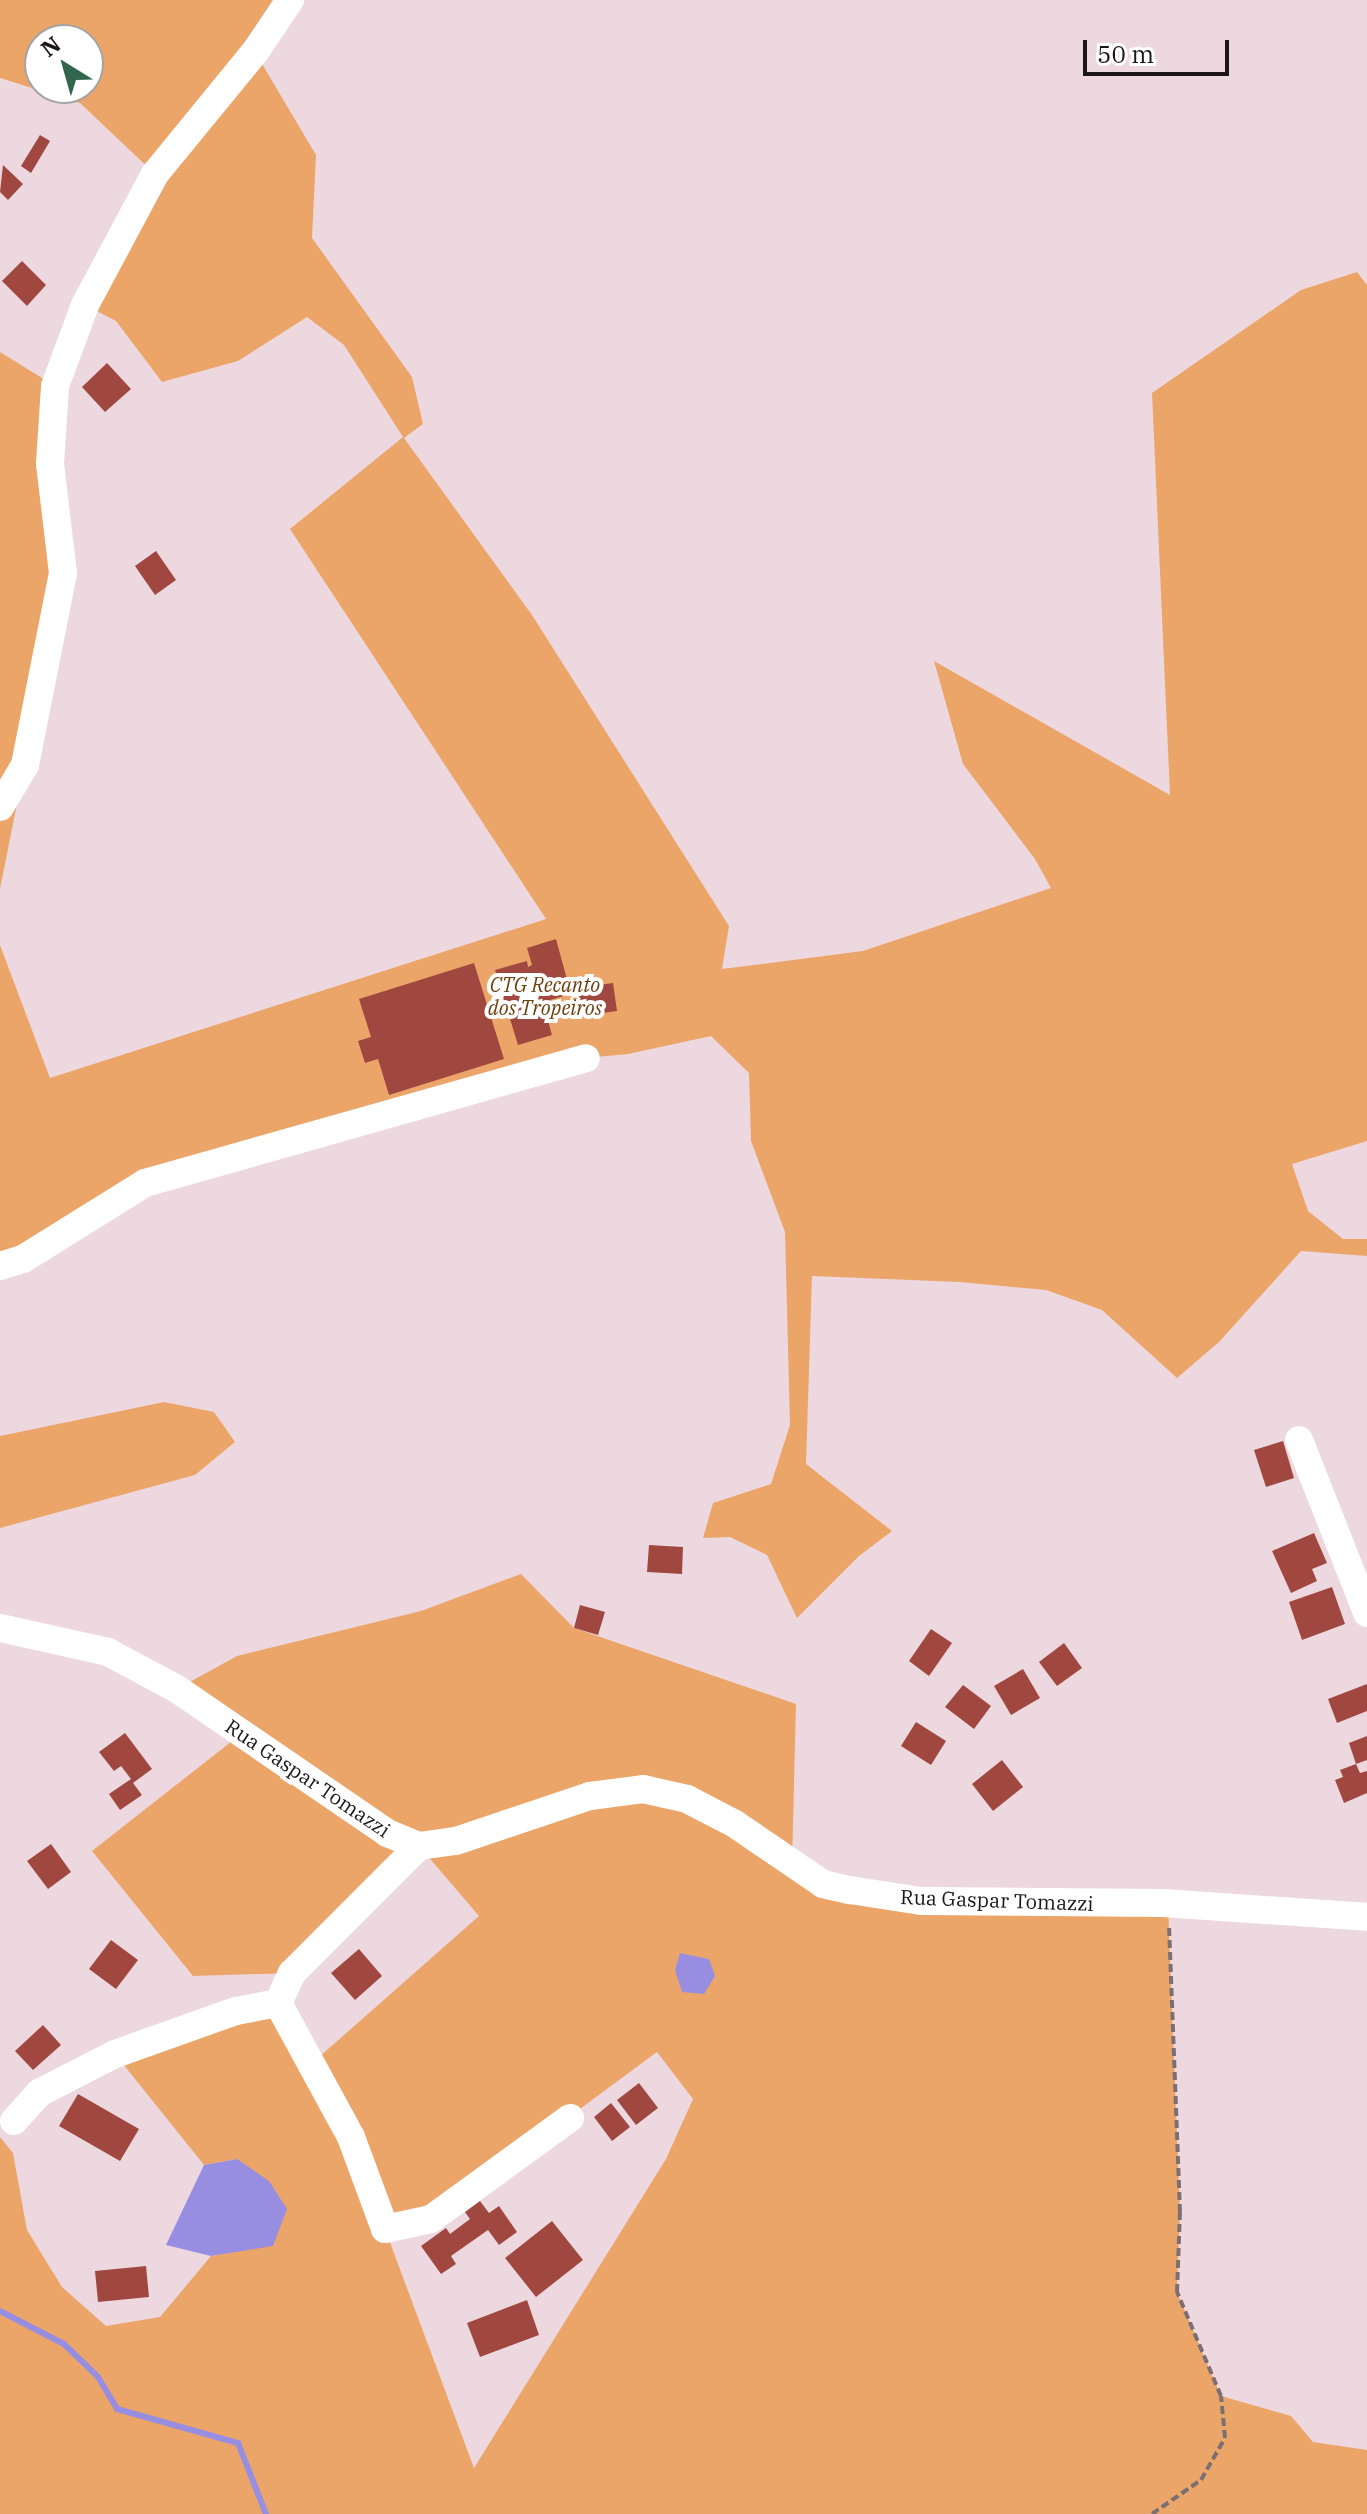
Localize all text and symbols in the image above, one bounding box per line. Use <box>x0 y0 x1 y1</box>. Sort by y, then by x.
north arrow <box>24 24 104 104</box>
scale bar <box>1087 24 1233 74</box>
text: N <box>35 29 66 63</box>
text: 50 m <box>1097 38 1154 70</box>
park label: CTG Recanto dos Tropeiros <box>488 972 602 1019</box>
street label: Rua Gaspar Tomazzi <box>221 1714 395 1842</box>
street label: Rua Gaspar Tomazzi <box>900 1885 1094 1915</box>

